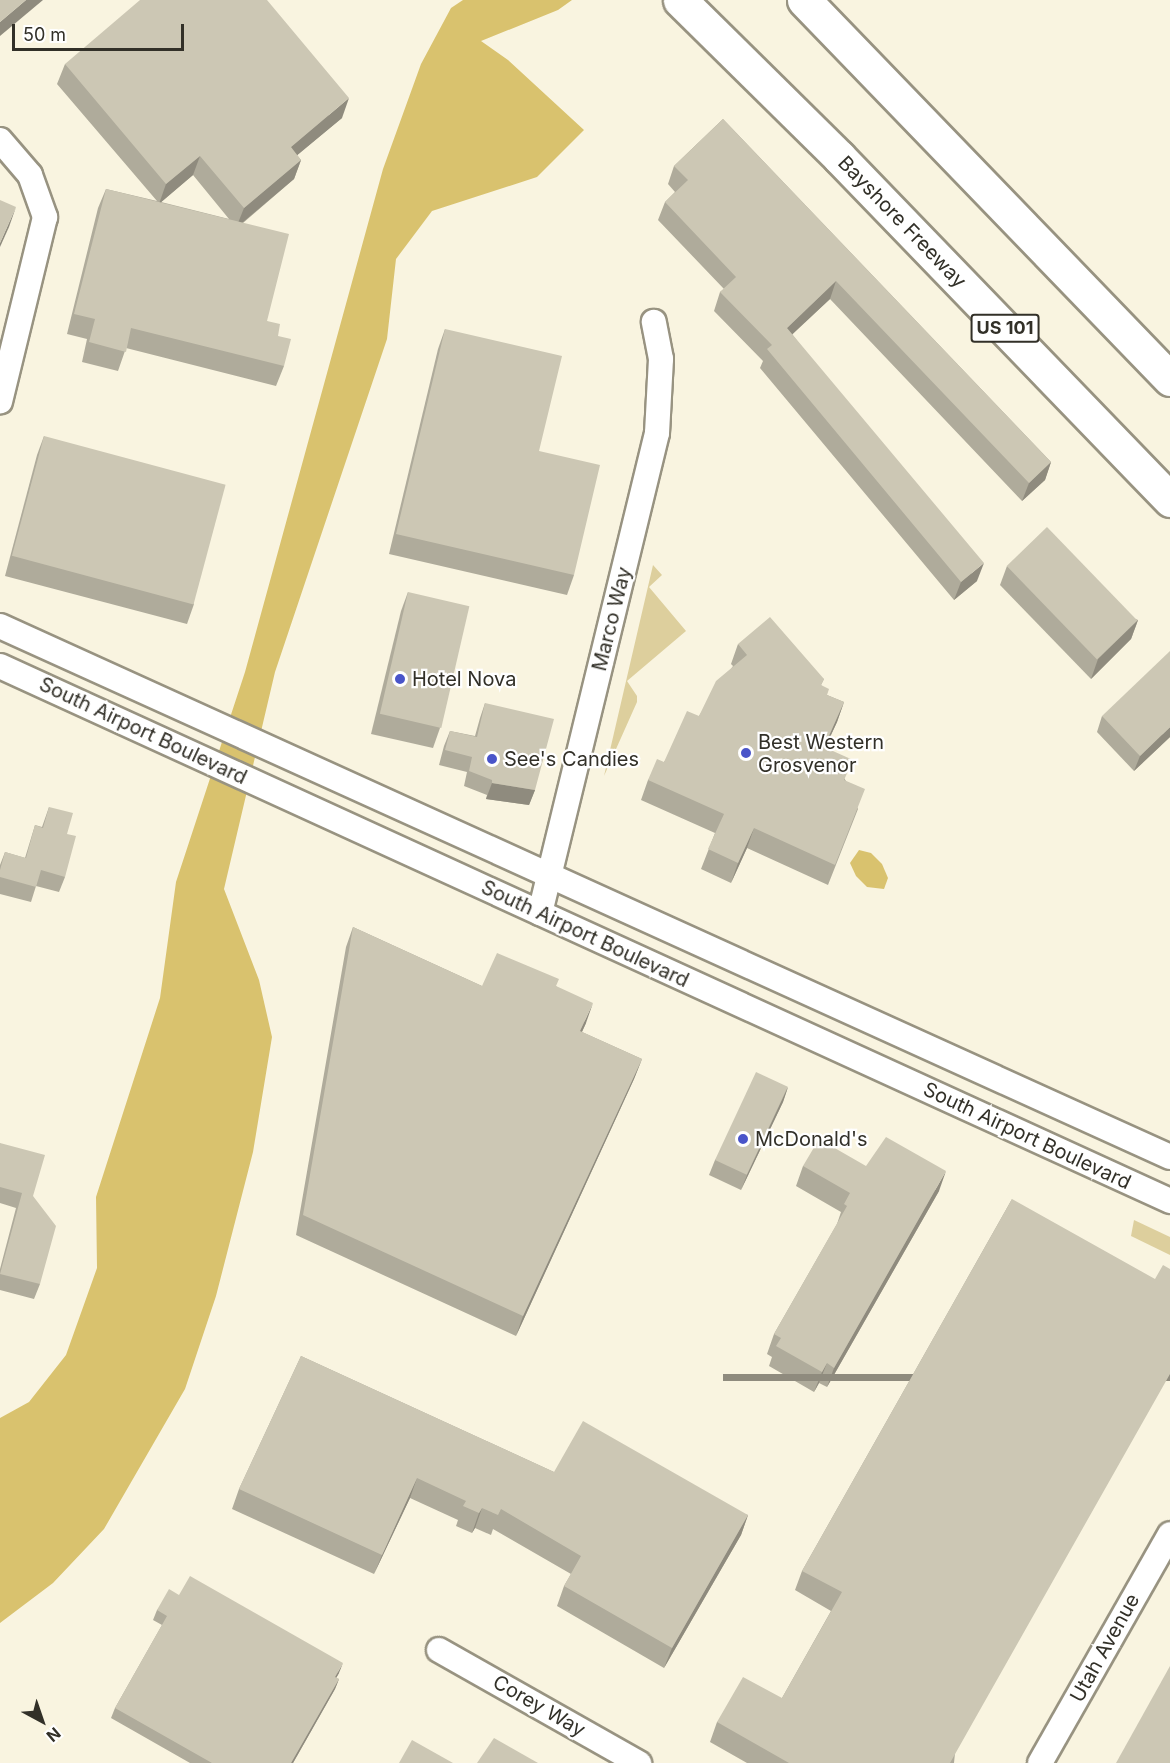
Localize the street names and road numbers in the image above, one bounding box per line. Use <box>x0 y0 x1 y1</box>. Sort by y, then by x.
street label: Bayshore Freeway <box>833 151 971 293</box>
road number: US 101 <box>970 313 1040 343</box>
street label: Marco Way <box>587 564 637 674</box>
street label: South Airport Boulevard <box>35 672 251 790</box>
street label: South Airport Boulevard <box>477 875 693 993</box>
street label: South Airport Boulevard <box>919 1077 1135 1195</box>
street label: Utah Avenue <box>1065 1590 1145 1706</box>
street label: Corey Way <box>488 1670 590 1742</box>

